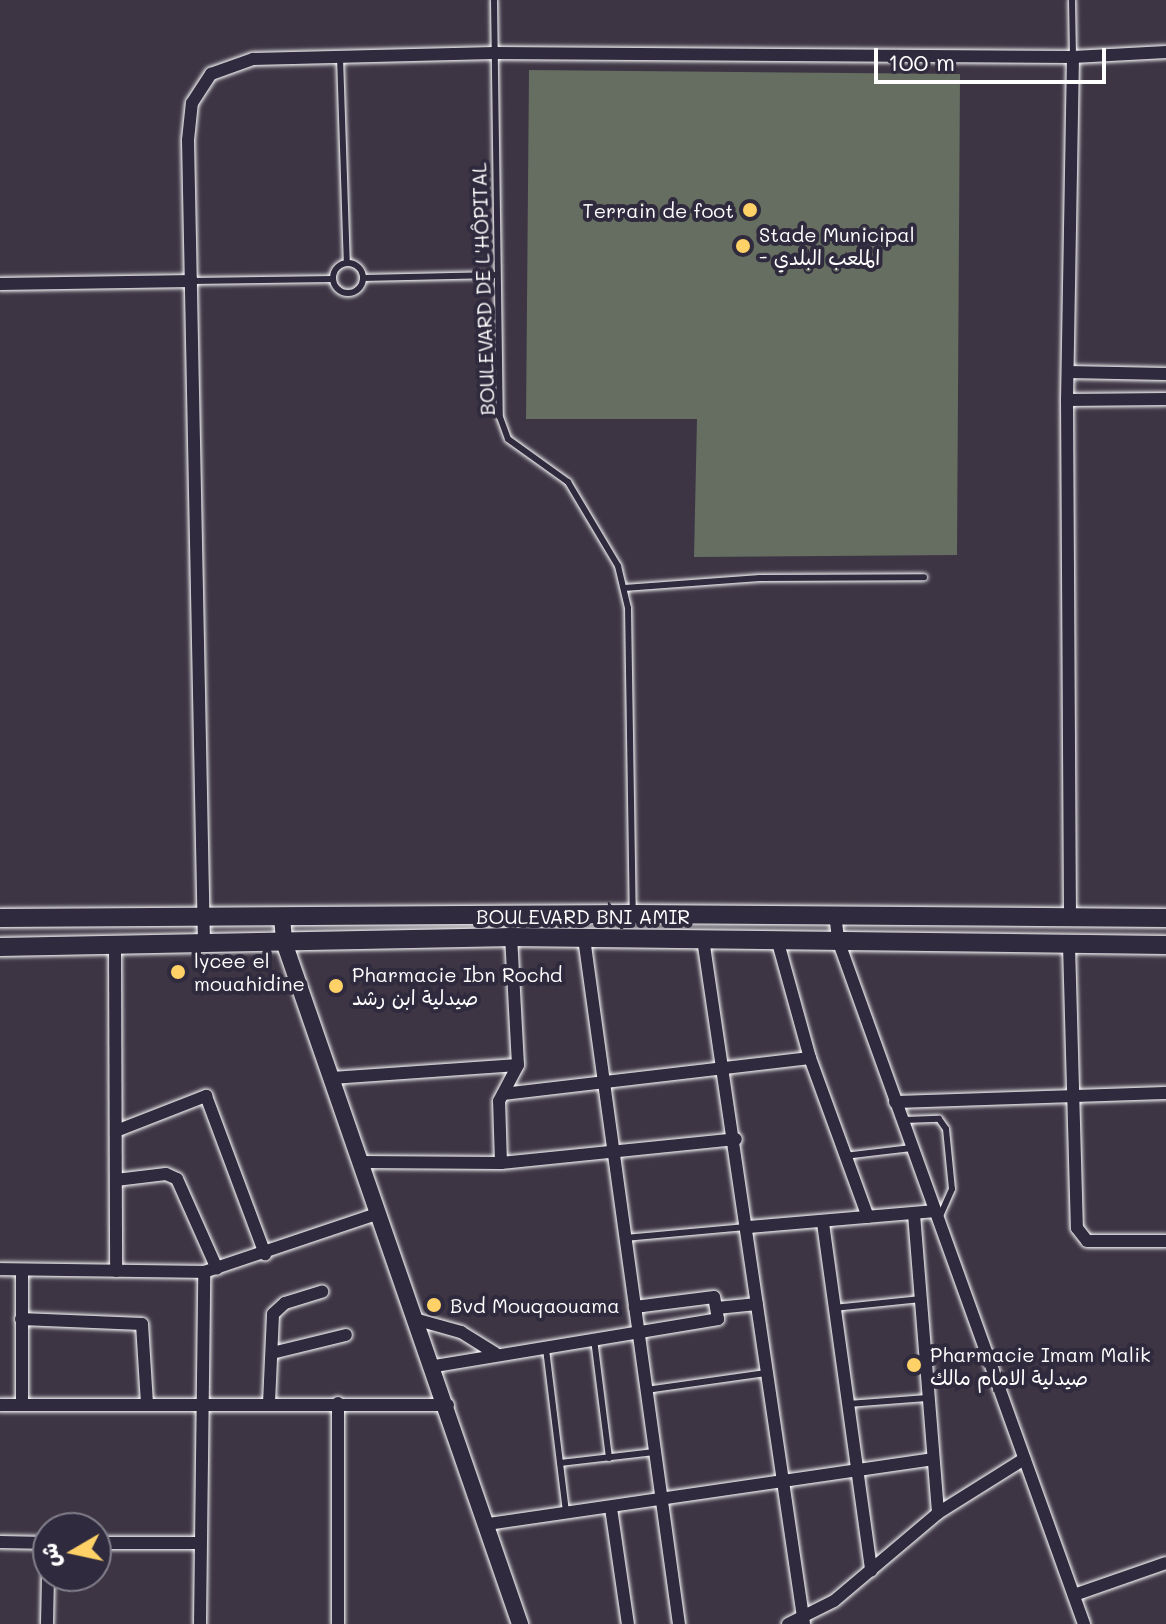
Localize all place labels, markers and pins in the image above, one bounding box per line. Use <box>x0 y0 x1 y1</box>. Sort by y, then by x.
place label: Terrain de foot <box>583 198 734 222</box>
marker: Terrain de foot <box>741 201 759 219</box>
place label: Stade Municipal - الملعب البلدي <box>759 222 915 269</box>
marker: Stade Municipal - الملعب البلدي <box>734 237 752 255</box>
place label: lycee el mouahidine <box>194 948 305 995</box>
place label: Pharmacie Ibn Rochd صيدلية ابن رشد <box>352 962 562 1009</box>
marker: lycee el mouahidine <box>169 963 187 981</box>
marker: Pharmacie Ibn Rochd صيدلية ابن رشد <box>327 977 345 995</box>
place label: Bvd Mouqaouama <box>450 1293 620 1317</box>
marker: Bvd Mouqaouama <box>425 1296 443 1314</box>
place label: Pharmacie Imam Malik صيدلية الامام مالك <box>930 1342 1151 1389</box>
marker: Pharmacie Imam Malik صيدلية الامام مالك <box>905 1356 923 1374</box>

